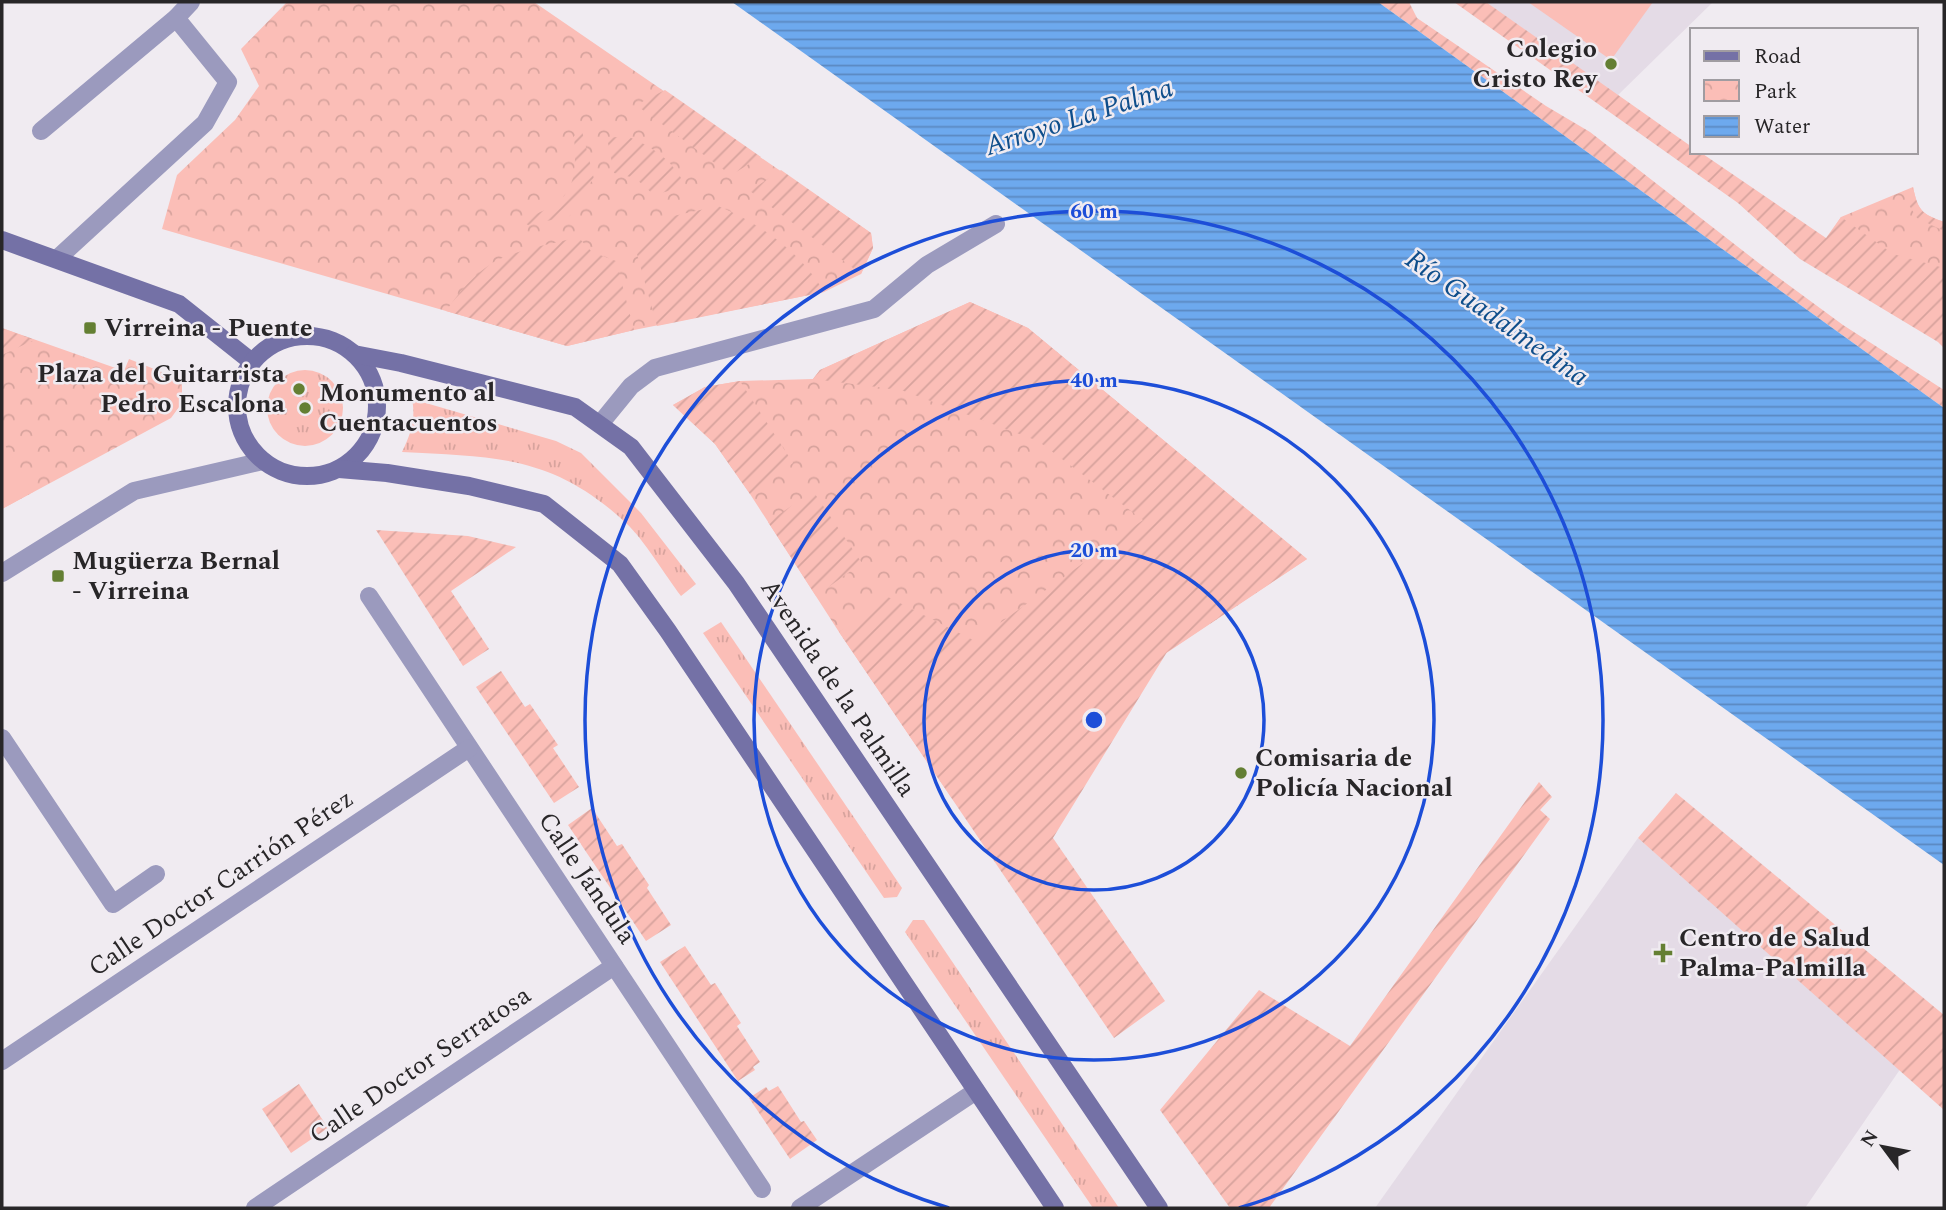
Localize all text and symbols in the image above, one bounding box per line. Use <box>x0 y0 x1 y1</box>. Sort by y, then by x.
legend <box>1690 28 1918 154</box>
place label: Colegio Cristo Rey <box>1473 29 1599 99</box>
text: Road <box>1754 41 1801 73</box>
marker: Colegio Cristo Rey <box>1603 56 1619 72</box>
water label: Arroyo La Palma <box>978 66 1179 168</box>
text: Park <box>1754 76 1798 108</box>
text: Water <box>1754 111 1810 143</box>
text: 60 m <box>1070 196 1118 228</box>
water label: Río Guadalmedina <box>1396 238 1598 398</box>
place label: Virreina - Puente <box>104 308 313 348</box>
marker: Virreina - Puente <box>82 320 98 336</box>
place label: Plaza del Guitarrista Pedro Escalona <box>37 354 286 424</box>
text: 40 m <box>1070 365 1118 397</box>
place label: Monumento al Cuentacuentos <box>319 373 498 443</box>
marker: Plaza del Guitarrista Pedro Escalona <box>291 381 307 397</box>
marker: Monumento al Cuentacuentos <box>297 400 313 416</box>
text: 20 m <box>1070 535 1118 567</box>
place label: Mugüerza Bernal - Virreina <box>72 541 280 611</box>
marker: Mugüerza Bernal - Virreina <box>50 568 66 584</box>
street label: Avenida de la Palmilla <box>750 571 926 805</box>
centre of rings <box>1082 708 1106 732</box>
place label: Comisaria de Policía Nacional <box>1255 738 1453 808</box>
marker: Comisaria de Policía Nacional <box>1233 765 1249 781</box>
street label: Calle Doctor Carrión Pérez <box>80 779 362 987</box>
street label: Calle Jándula <box>528 804 646 953</box>
place label: Centro de Salud Palma-Palmilla <box>1679 918 1870 988</box>
marker: Centro de Salud Palma-Palmilla <box>1653 943 1673 963</box>
street label: Calle Doctor Serratosa <box>301 975 539 1154</box>
north arrow <box>1848 1112 1918 1182</box>
text: N <box>1853 1125 1886 1153</box>

